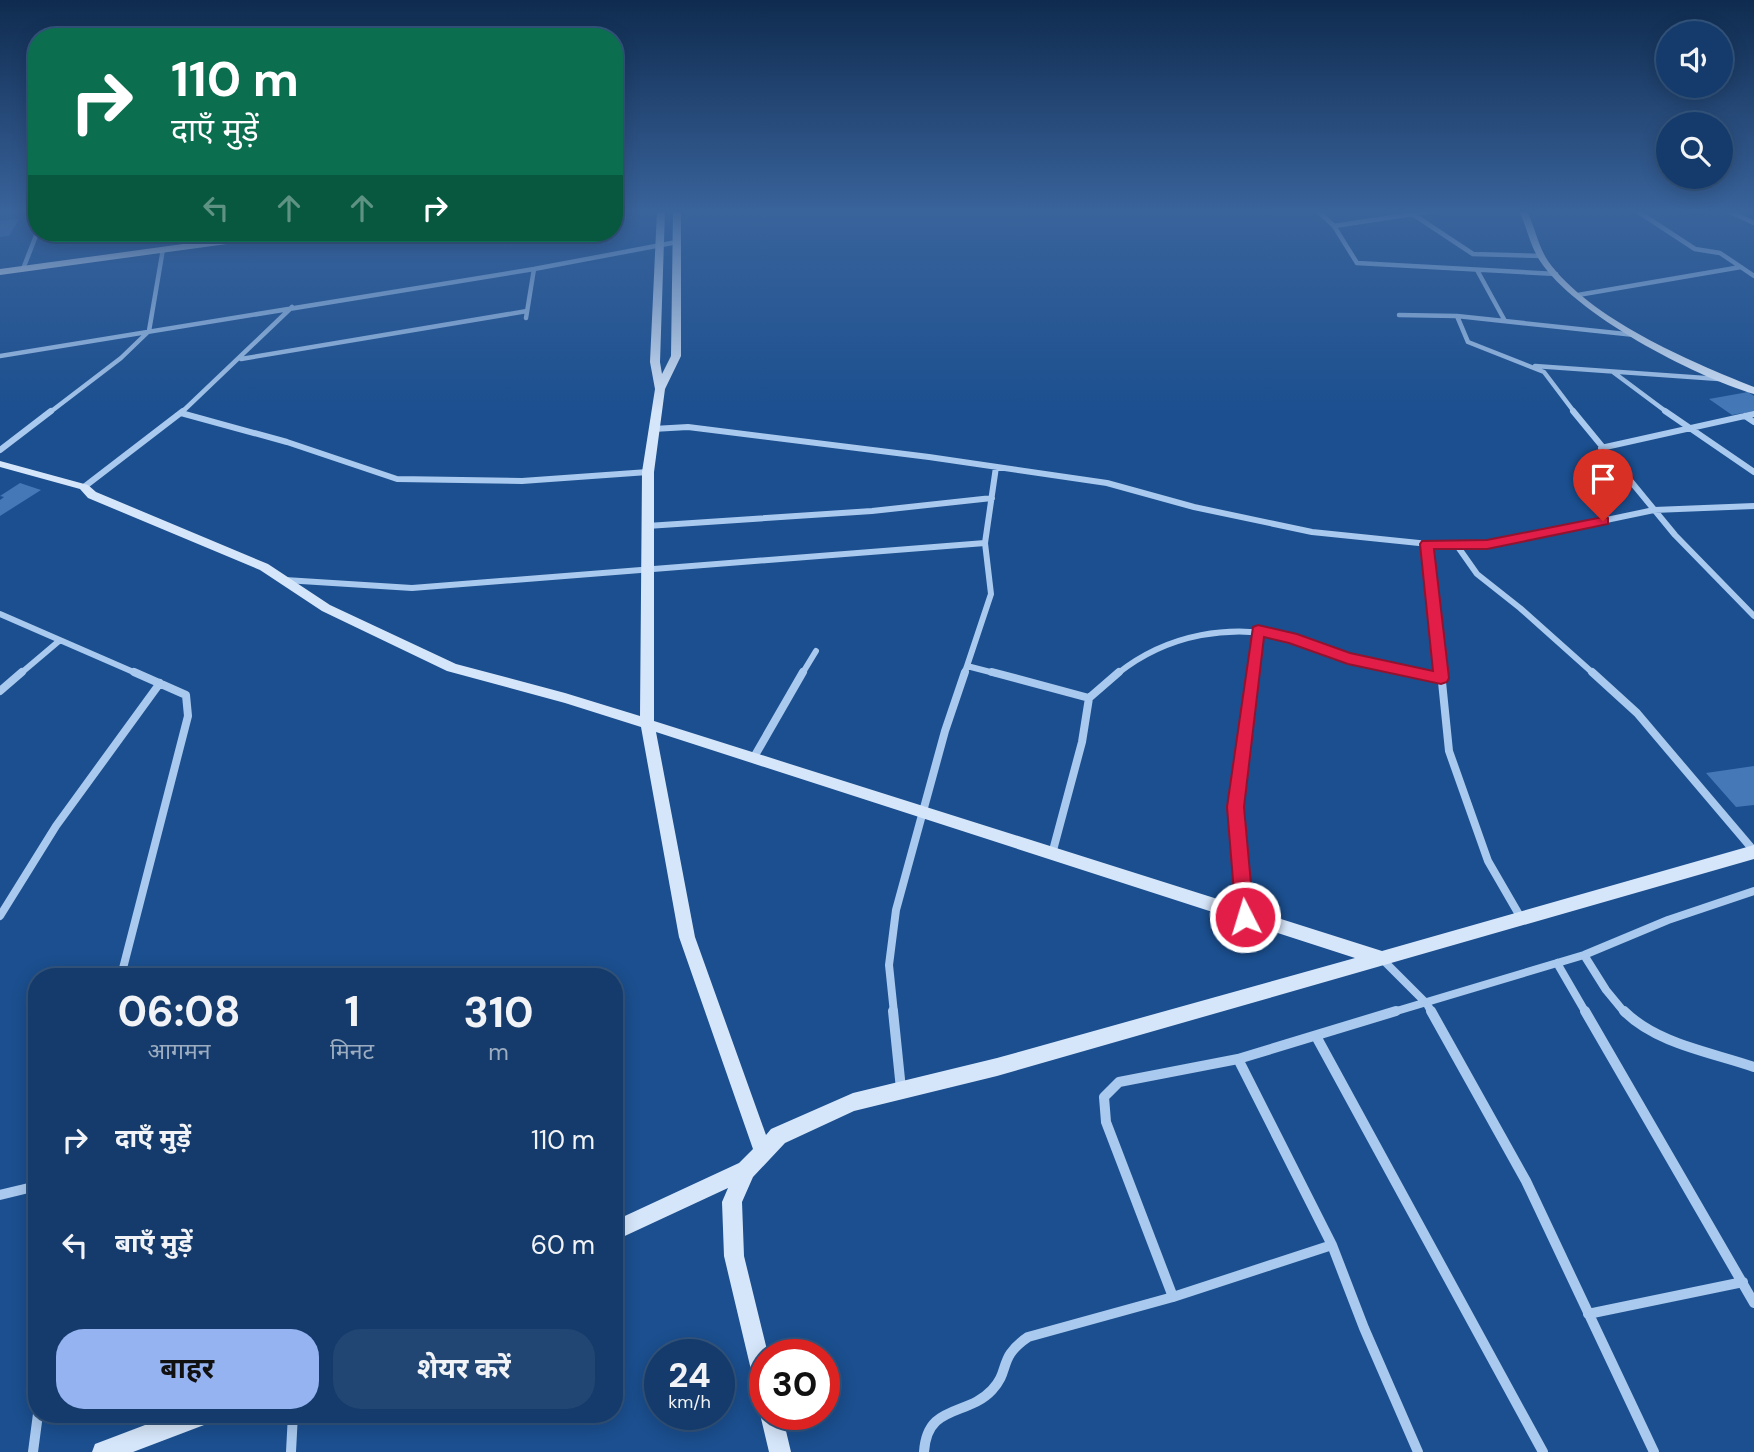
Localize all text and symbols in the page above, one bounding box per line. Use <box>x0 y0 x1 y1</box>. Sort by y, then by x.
map controls <box>1656 21 1733 189</box>
button: sound <box>1656 21 1733 98</box>
text: 110 m <box>171 47 299 111</box>
icon: right <box>56 56 147 147</box>
text: दाएँ मुड़ें <box>171 109 259 151</box>
button: search <box>1656 112 1733 189</box>
icon: left <box>197 189 235 227</box>
icon: ahead <box>270 189 308 227</box>
icon: ahead <box>343 189 381 227</box>
icon: right <box>416 189 454 227</box>
pin <box>1573 449 1633 521</box>
icon: arrive <box>1584 460 1622 498</box>
position arrow <box>1208 880 1282 954</box>
text: 06:08 <box>118 984 241 1039</box>
text: 1 <box>344 984 360 1039</box>
text: 310 <box>464 985 534 1040</box>
text: आगमन <box>148 1036 211 1066</box>
text: मिनट <box>330 1036 374 1066</box>
text: m <box>488 1037 509 1067</box>
icon: right <box>56 1121 94 1159</box>
text: दाएँ मुड़ें <box>115 1121 191 1155</box>
text: 110 m <box>531 1123 595 1157</box>
icon: left <box>56 1226 94 1264</box>
text: बाएँ मुड़ें <box>115 1226 192 1260</box>
text: 60 m <box>531 1228 595 1262</box>
button: बाहर <box>56 1329 319 1409</box>
button: शेयर करें <box>333 1329 595 1409</box>
speed limit sign: 30 <box>749 1339 840 1430</box>
text: 24 <box>668 1352 711 1398</box>
text: km/h <box>668 1390 711 1414</box>

